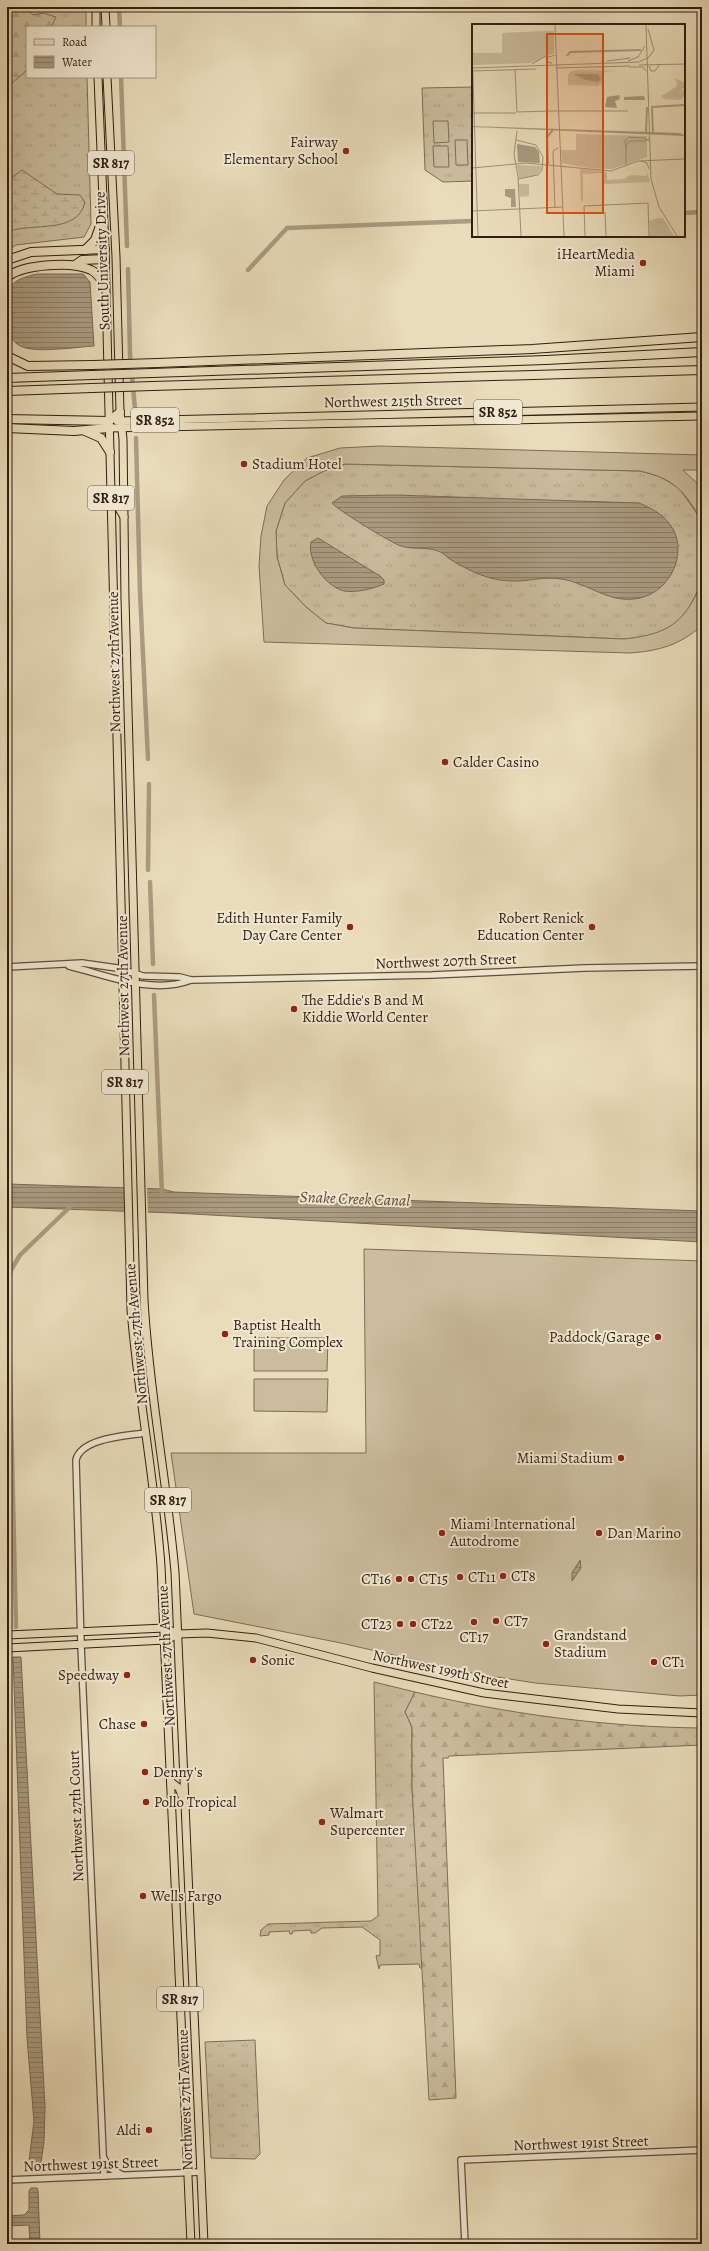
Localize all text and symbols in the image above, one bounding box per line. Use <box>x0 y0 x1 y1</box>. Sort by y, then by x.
inset map <box>472 24 685 237</box>
legend <box>26 26 156 78</box>
text: Road <box>62 34 88 50</box>
text: Water <box>61 54 92 70</box>
place label: Fairway Elementary School <box>223 132 338 169</box>
marker: Fairway Elementary School <box>341 146 351 156</box>
road number: SR 817 <box>88 151 134 175</box>
street label: South University Drive <box>90 191 114 331</box>
place label: iHeartMedia Miami <box>557 244 635 281</box>
marker: iHeartMedia Miami <box>638 258 648 268</box>
street label: Northwest 215th Street <box>323 390 463 412</box>
road number: SR 852 <box>474 400 522 424</box>
road number: SR 852 <box>131 408 179 432</box>
place label: Stadium Hotel <box>252 454 342 474</box>
marker: Stadium Hotel <box>239 459 249 469</box>
road number: SR 817 <box>88 486 134 510</box>
street label: Northwest 27th Avenue <box>103 591 125 733</box>
place label: Calder Casino <box>453 752 539 772</box>
marker: Calder Casino <box>440 757 450 767</box>
place label: Edith Hunter Family Day Care Center <box>216 908 342 945</box>
place label: Robert Renick Education Center <box>477 908 585 945</box>
street label: Northwest 27th Avenue <box>112 915 134 1057</box>
marker: Edith Hunter Family Day Care Center <box>345 922 355 932</box>
marker: Robert Renick Education Center <box>587 922 597 932</box>
street label: Northwest 207th Street <box>375 949 517 973</box>
place label: The Eddie's B and M Kiddie World Center <box>302 990 428 1027</box>
marker: The Eddie's B and M Kiddie World Center <box>289 1004 299 1014</box>
road number: SR 817 <box>102 1070 148 1094</box>
water label: Snake Creek Canal <box>299 1186 411 1212</box>
street label: Northwest 27th Avenue <box>120 1262 152 1405</box>
place label: Baptist Health Training Complex <box>233 1315 343 1352</box>
place label: Paddock/Garage <box>549 1327 650 1347</box>
marker: Baptist Health Training Complex <box>220 1329 230 1339</box>
marker: Paddock/Garage <box>653 1332 663 1342</box>
place label: Miami Stadium <box>517 1448 614 1468</box>
marker: Miami Stadium <box>616 1453 626 1463</box>
road number: SR 817 <box>145 1488 191 1512</box>
place label: Miami International Autodrome <box>449 1514 575 1551</box>
place label: Dan Marino <box>607 1523 681 1543</box>
marker: Miami International Autodrome <box>437 1528 447 1538</box>
marker: Dan Marino <box>594 1528 604 1538</box>
place label: CT8 <box>511 1566 536 1586</box>
place label: CT11 <box>468 1567 496 1587</box>
place label: CT16 <box>361 1569 391 1589</box>
place label: CT15 <box>419 1569 448 1589</box>
marker: CT8 <box>498 1571 508 1581</box>
marker: CT11 <box>455 1572 465 1582</box>
marker: CT16 <box>394 1574 404 1584</box>
marker: CT15 <box>406 1574 416 1584</box>
street label: Northwest 27th Avenue <box>152 1585 180 1727</box>
place label: CT7 <box>504 1611 529 1631</box>
place label: CT23 <box>361 1614 392 1634</box>
place label: CT22 <box>421 1614 453 1634</box>
marker: CT7 <box>491 1616 501 1626</box>
marker: CT17 <box>469 1617 479 1627</box>
marker: CT23 <box>395 1619 405 1629</box>
marker: CT22 <box>408 1619 418 1629</box>
place label: Grandstand Stadium <box>554 1625 628 1662</box>
place label: CT17 <box>459 1627 489 1647</box>
marker: Grandstand Stadium <box>541 1639 551 1649</box>
street label: Northwest 199th Street <box>371 1645 511 1693</box>
place label: Sonic <box>261 1650 295 1670</box>
place label: CT1 <box>662 1652 685 1672</box>
marker: Sonic <box>248 1655 258 1665</box>
marker: CT1 <box>649 1657 659 1667</box>
place label: Speedway <box>58 1665 119 1685</box>
marker: Speedway <box>122 1670 132 1680</box>
place label: Chase <box>99 1714 136 1734</box>
marker: Chase <box>139 1719 149 1729</box>
street label: Northwest 27th Court <box>64 1750 88 1882</box>
place label: Denny's <box>153 1762 203 1782</box>
marker: Denny's <box>140 1767 150 1777</box>
place label: Pollo Tropical <box>154 1792 237 1812</box>
marker: Pollo Tropical <box>141 1797 151 1807</box>
place label: Walmart Supercenter <box>329 1803 405 1840</box>
marker: Walmart Supercenter <box>317 1817 327 1827</box>
place label: Wells Fargo <box>150 1886 222 1906</box>
marker: Wells Fargo <box>138 1891 148 1901</box>
road number: SR 817 <box>157 1987 203 2011</box>
street label: Northwest 27th Avenue <box>173 2029 197 2171</box>
place label: Aldi <box>116 2120 141 2140</box>
marker: Aldi <box>144 2125 154 2135</box>
street label: Northwest 191st Street <box>513 2131 649 2155</box>
street label: Northwest 191st Street <box>23 2152 159 2176</box>

